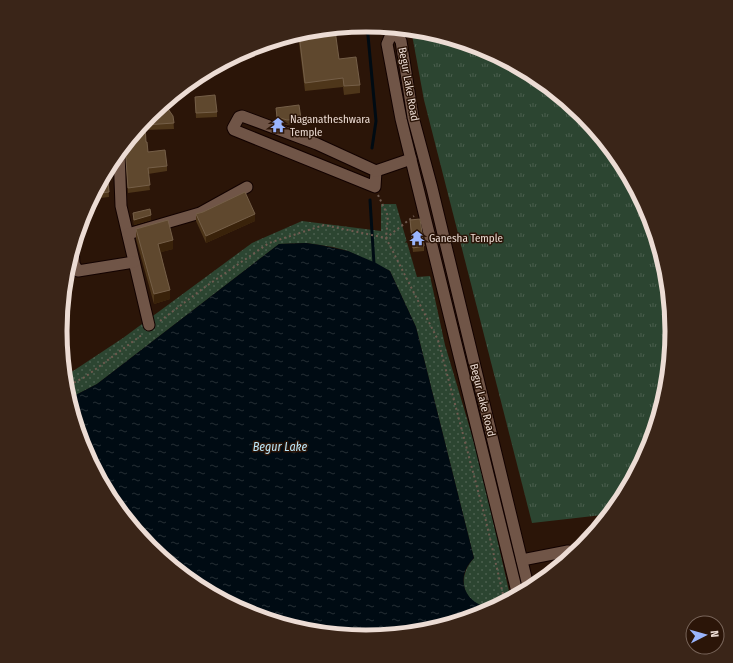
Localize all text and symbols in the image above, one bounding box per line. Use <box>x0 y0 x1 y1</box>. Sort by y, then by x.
street label: Begur Lake Road <box>396 46 421 122</box>
place label: Naganatheshwara Temple <box>290 113 370 139</box>
temple icon: Naganatheshwara Temple <box>269 116 287 134</box>
temple icon: Ganesha Temple <box>408 229 426 247</box>
place label: Ganesha Temple <box>429 232 503 245</box>
street label: Begur Lake Road <box>467 362 498 438</box>
water label: Begur Lake <box>253 440 308 454</box>
north arrow <box>685 615 725 655</box>
text: N <box>708 630 721 638</box>

